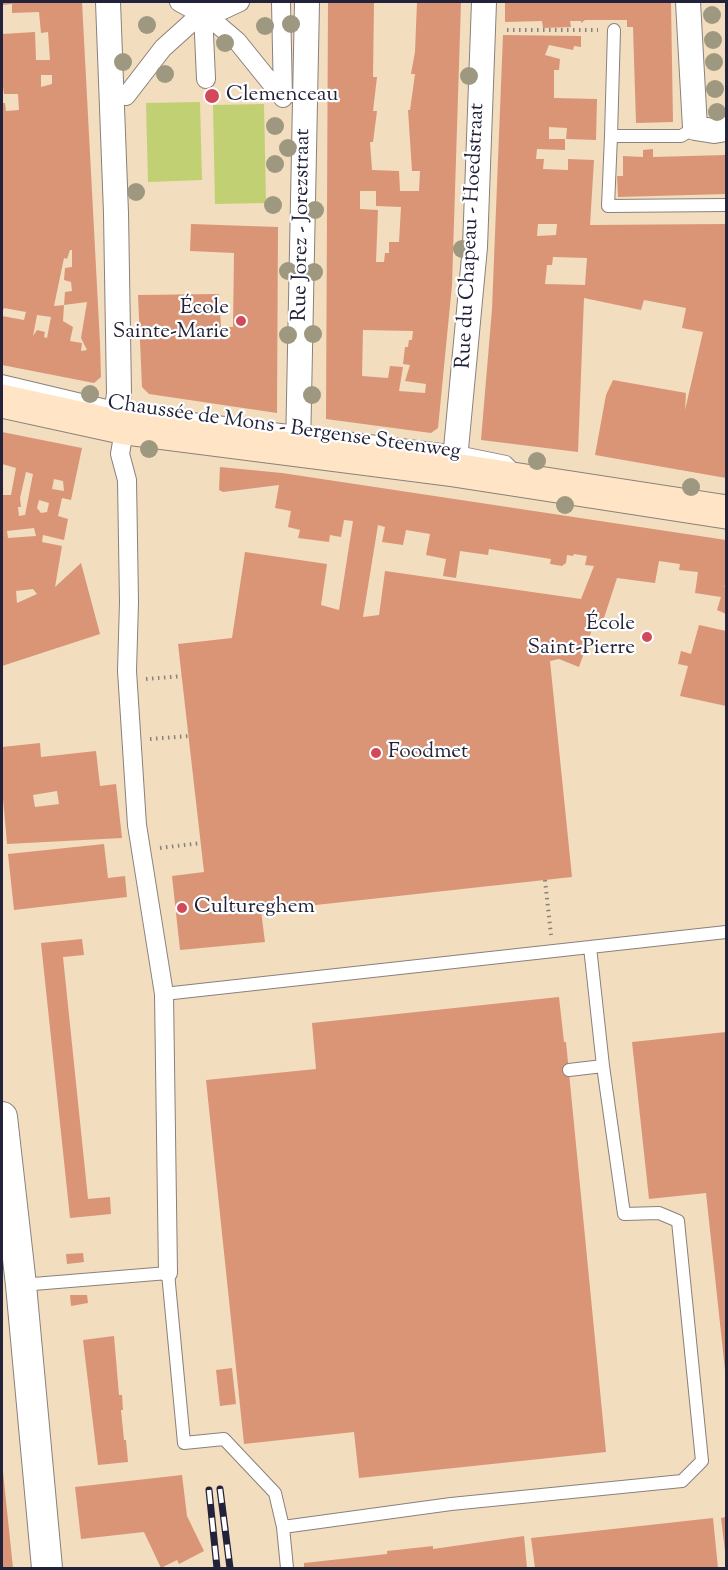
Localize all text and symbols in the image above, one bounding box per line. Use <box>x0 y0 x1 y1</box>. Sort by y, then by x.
place label: Clemenceau <box>226 83 338 109</box>
marker: Clemenceau <box>203 87 221 105</box>
street label: Rue du Chapeau - Hoedstraat <box>452 102 492 370</box>
street label: Rue Jorez - Jorezstraat <box>289 128 317 322</box>
place label: École Sainte-Marie <box>113 296 229 346</box>
marker: École Sainte-Marie <box>234 314 248 328</box>
street label: Chaussée de Mons - Bergense Steenweg <box>106 392 462 466</box>
place label: École Saint-Pierre <box>528 612 635 662</box>
marker: École Saint-Pierre <box>640 630 654 644</box>
place label: Foodmet <box>388 740 468 766</box>
marker: Foodmet <box>369 746 383 760</box>
place label: Cultureghem <box>194 895 315 921</box>
marker: Cultureghem <box>175 901 189 915</box>

